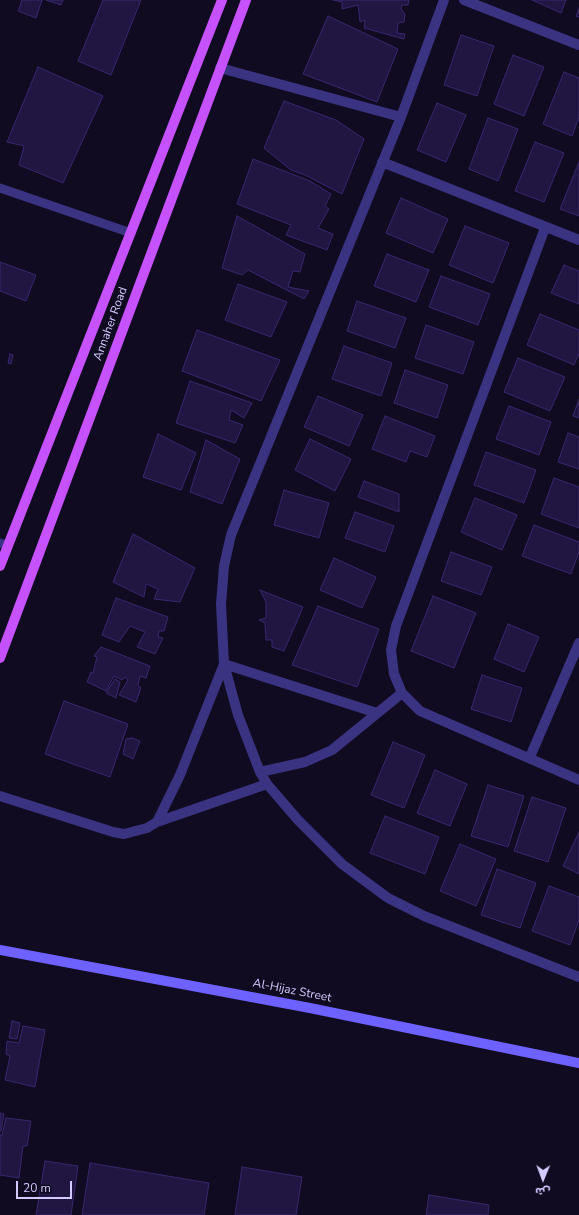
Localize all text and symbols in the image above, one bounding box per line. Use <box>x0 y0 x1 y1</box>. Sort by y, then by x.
street label: Annaher Road <box>91 285 131 363</box>
street label: Al-Hijaz Street <box>251 976 333 1006</box>
north arrow <box>523 1159 563 1199</box>
scale bar <box>18 1173 74 1199</box>
text: 20 m <box>23 1180 51 1196</box>
text: ش <box>535 1184 550 1199</box>

